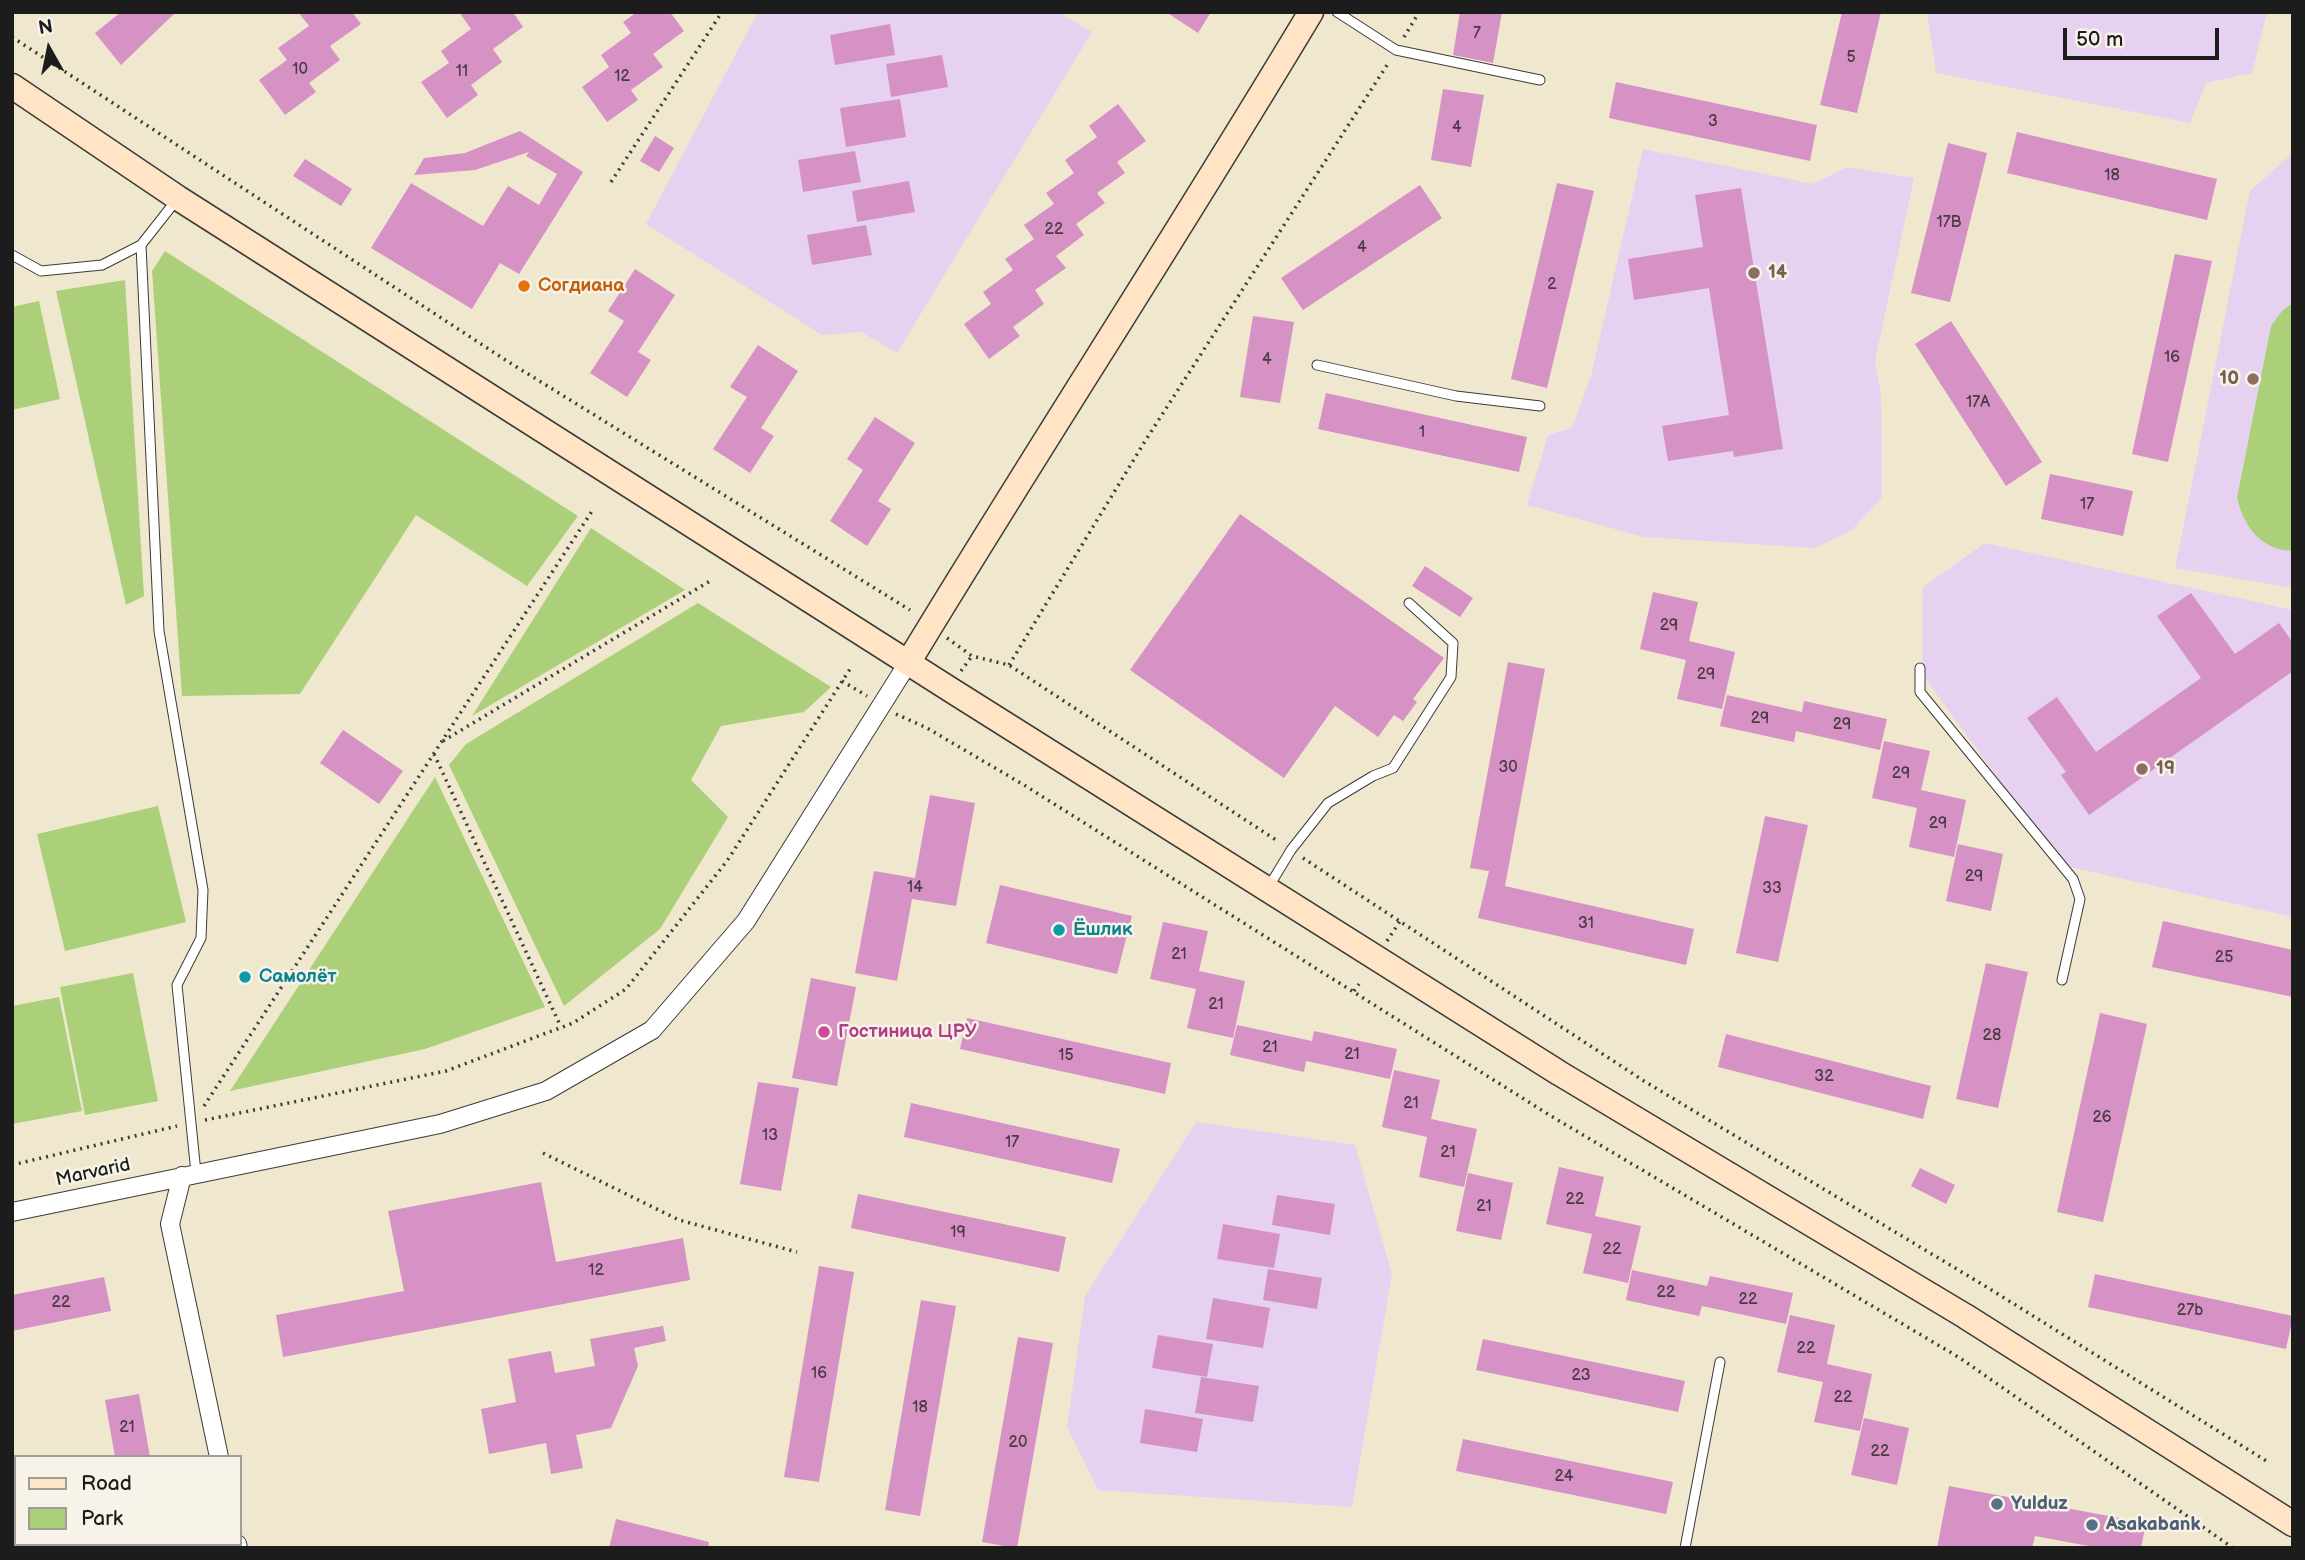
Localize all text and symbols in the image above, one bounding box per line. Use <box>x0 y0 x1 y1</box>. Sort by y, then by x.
north arrow <box>14 14 84 84</box>
scale bar <box>2067 14 2223 58</box>
text: N <box>37 15 54 40</box>
house number: 7 <box>1473 24 1481 44</box>
text: 50 m <box>2076 27 2123 52</box>
house number: 5 <box>1846 48 1856 68</box>
house number: 10 <box>292 60 308 80</box>
house number: 11 <box>456 62 468 82</box>
house number: 12 <box>614 67 630 87</box>
house number: 3 <box>1708 112 1718 132</box>
house number: 4 <box>1452 118 1462 138</box>
house number: 18 <box>2104 166 2120 186</box>
house number: 17B <box>1936 213 1962 233</box>
house number: 22 <box>1045 220 1063 240</box>
house number: 4 <box>1357 238 1367 258</box>
place label: 14 <box>1768 262 1787 284</box>
marker: 14 <box>1746 265 1762 281</box>
place label: Согдиана <box>538 275 624 297</box>
house number: 2 <box>1547 275 1557 295</box>
marker: Согдиана <box>516 278 532 294</box>
house number: 16 <box>2164 348 2180 368</box>
house number: 4 <box>1262 350 1272 370</box>
place label: 10 <box>2219 368 2239 390</box>
marker: 10 <box>2245 371 2261 387</box>
house number: 17A <box>1966 393 1990 413</box>
house number: 1 <box>1419 423 1425 443</box>
house number: 17 <box>2080 495 2094 515</box>
house number: 29 <box>1660 616 1678 636</box>
house number: 29 <box>1697 665 1715 685</box>
house number: 29 <box>1751 709 1769 729</box>
house number: 29 <box>1833 715 1851 735</box>
house number: 30 <box>1498 758 1518 778</box>
place label: 19 <box>2156 758 2175 780</box>
marker: 19 <box>2134 761 2150 777</box>
house number: 29 <box>1892 764 1910 784</box>
house number: 29 <box>1929 814 1947 834</box>
house number: 29 <box>1965 867 1983 887</box>
house number: 14 <box>907 878 923 898</box>
house number: 33 <box>1762 879 1782 899</box>
house number: 31 <box>1578 914 1594 934</box>
place label: Ёшлик <box>1073 919 1132 941</box>
marker: Ёшлик <box>1051 922 1067 938</box>
house number: 21 <box>1171 945 1187 965</box>
house number: 25 <box>2215 948 2233 968</box>
place label: Самолёт <box>259 966 337 988</box>
marker: Самолёт <box>237 969 253 985</box>
house number: 21 <box>1208 995 1224 1015</box>
place label: Гостиница ЦРУ <box>838 1021 977 1043</box>
marker: Гостиница ЦРУ <box>816 1024 832 1040</box>
house number: 28 <box>1983 1026 2001 1046</box>
house number: 21 <box>1262 1038 1278 1058</box>
house number: 21 <box>1344 1045 1360 1065</box>
house number: 15 <box>1058 1046 1074 1066</box>
house number: 32 <box>1814 1067 1834 1087</box>
house number: 21 <box>1403 1094 1419 1114</box>
house number: 26 <box>2092 1108 2112 1128</box>
house number: 13 <box>762 1126 778 1146</box>
house number: 17 <box>1005 1133 1019 1153</box>
house number: 21 <box>1440 1143 1456 1163</box>
street label: Marvarid <box>54 1154 132 1192</box>
house number: 22 <box>1566 1190 1584 1210</box>
house number: 21 <box>1476 1197 1492 1217</box>
house number: 19 <box>950 1223 966 1243</box>
house number: 22 <box>1603 1240 1621 1260</box>
house number: 12 <box>588 1261 604 1281</box>
house number: 22 <box>1657 1283 1675 1303</box>
house number: 22 <box>1739 1290 1757 1310</box>
house number: 22 <box>52 1293 70 1313</box>
house number: 27b <box>2177 1301 2203 1321</box>
house number: 22 <box>1797 1339 1815 1359</box>
house number: 16 <box>811 1364 827 1384</box>
house number: 23 <box>1572 1366 1590 1386</box>
house number: 22 <box>1834 1388 1852 1408</box>
house number: 18 <box>912 1398 928 1418</box>
house number: 21 <box>119 1418 135 1438</box>
house number: 20 <box>1009 1433 1027 1453</box>
house number: 22 <box>1871 1442 1889 1462</box>
legend <box>14 1455 242 1546</box>
house number: 24 <box>1555 1467 1573 1487</box>
text: Road <box>81 1471 132 1496</box>
place label: Yulduz <box>2011 1493 2068 1515</box>
marker: Yulduz <box>1989 1496 2005 1512</box>
text: Park <box>81 1506 123 1531</box>
place label: Asakabank <box>2106 1514 2200 1536</box>
marker: Asakabank <box>2084 1517 2100 1533</box>

